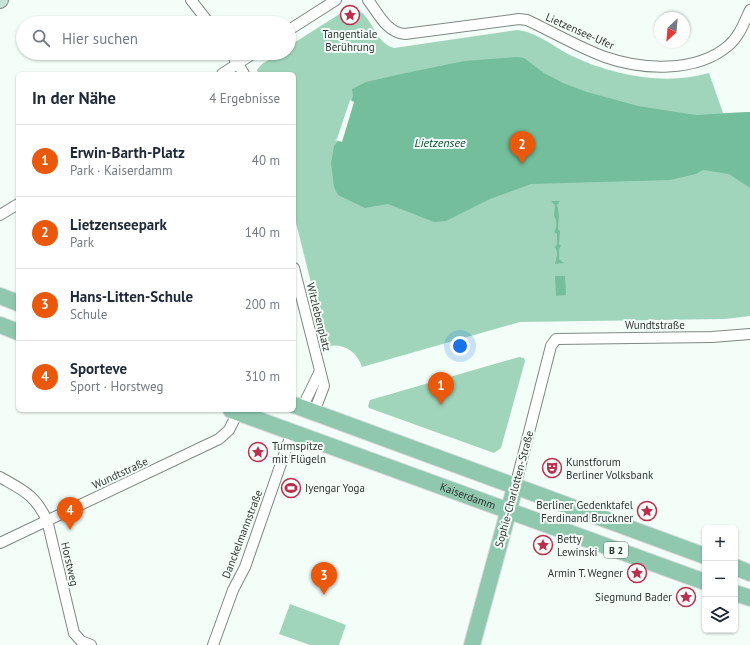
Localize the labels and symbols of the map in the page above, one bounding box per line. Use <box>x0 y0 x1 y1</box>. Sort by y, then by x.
place icon: Tangentiale Berührung <box>339 4 361 26</box>
street label: Lietzensee-Ufer <box>543 10 617 53</box>
north arrow <box>654 12 690 48</box>
place label: Tangentiale Berührung <box>323 27 378 54</box>
pin: 2 <box>509 131 535 164</box>
water label: Lietzensee <box>414 135 466 150</box>
street label: Witzlebenplatz <box>304 281 334 353</box>
street label: Wundtstraße <box>625 318 685 332</box>
your location <box>450 336 470 356</box>
pin: 1 <box>428 372 454 405</box>
street label: Sophie-Charlotten-Straße <box>492 429 536 549</box>
place label: Turmspitze mit Flügeln <box>272 439 326 466</box>
place icon: Turmspitze mit Flügeln <box>247 441 269 463</box>
street label: Wundtstraße <box>90 454 150 492</box>
place label: Kunstforum Berliner Volksbank <box>566 455 654 482</box>
theatre icon: Kunstforum Berliner Volksbank <box>541 457 563 479</box>
sports icon: Iyengar Yoga <box>280 477 302 499</box>
street label: Kaiserdamm <box>438 479 498 512</box>
place label: Iyengar Yoga <box>305 481 365 495</box>
street label: Danckelmannstraße <box>219 487 265 580</box>
pin: 4 <box>57 497 83 530</box>
place label: Berliner Gedenktafel Ferdinand Bruckner <box>536 498 634 525</box>
place icon: Berliner Gedenktafel Ferdinand Bruckner <box>636 500 658 522</box>
place label: Betty Lewinski <box>557 532 597 559</box>
place icon: Betty Lewinski <box>532 534 554 556</box>
street label: Horstweg <box>58 541 82 587</box>
road number: B 2 <box>604 542 628 558</box>
pin: 3 <box>311 562 337 595</box>
place icon: Armin T. Wegner <box>626 562 648 584</box>
place label: Armin T. Wegner <box>548 566 623 580</box>
place icon: Siegmund Bader <box>675 586 697 608</box>
place label: Siegmund Bader <box>595 590 672 604</box>

